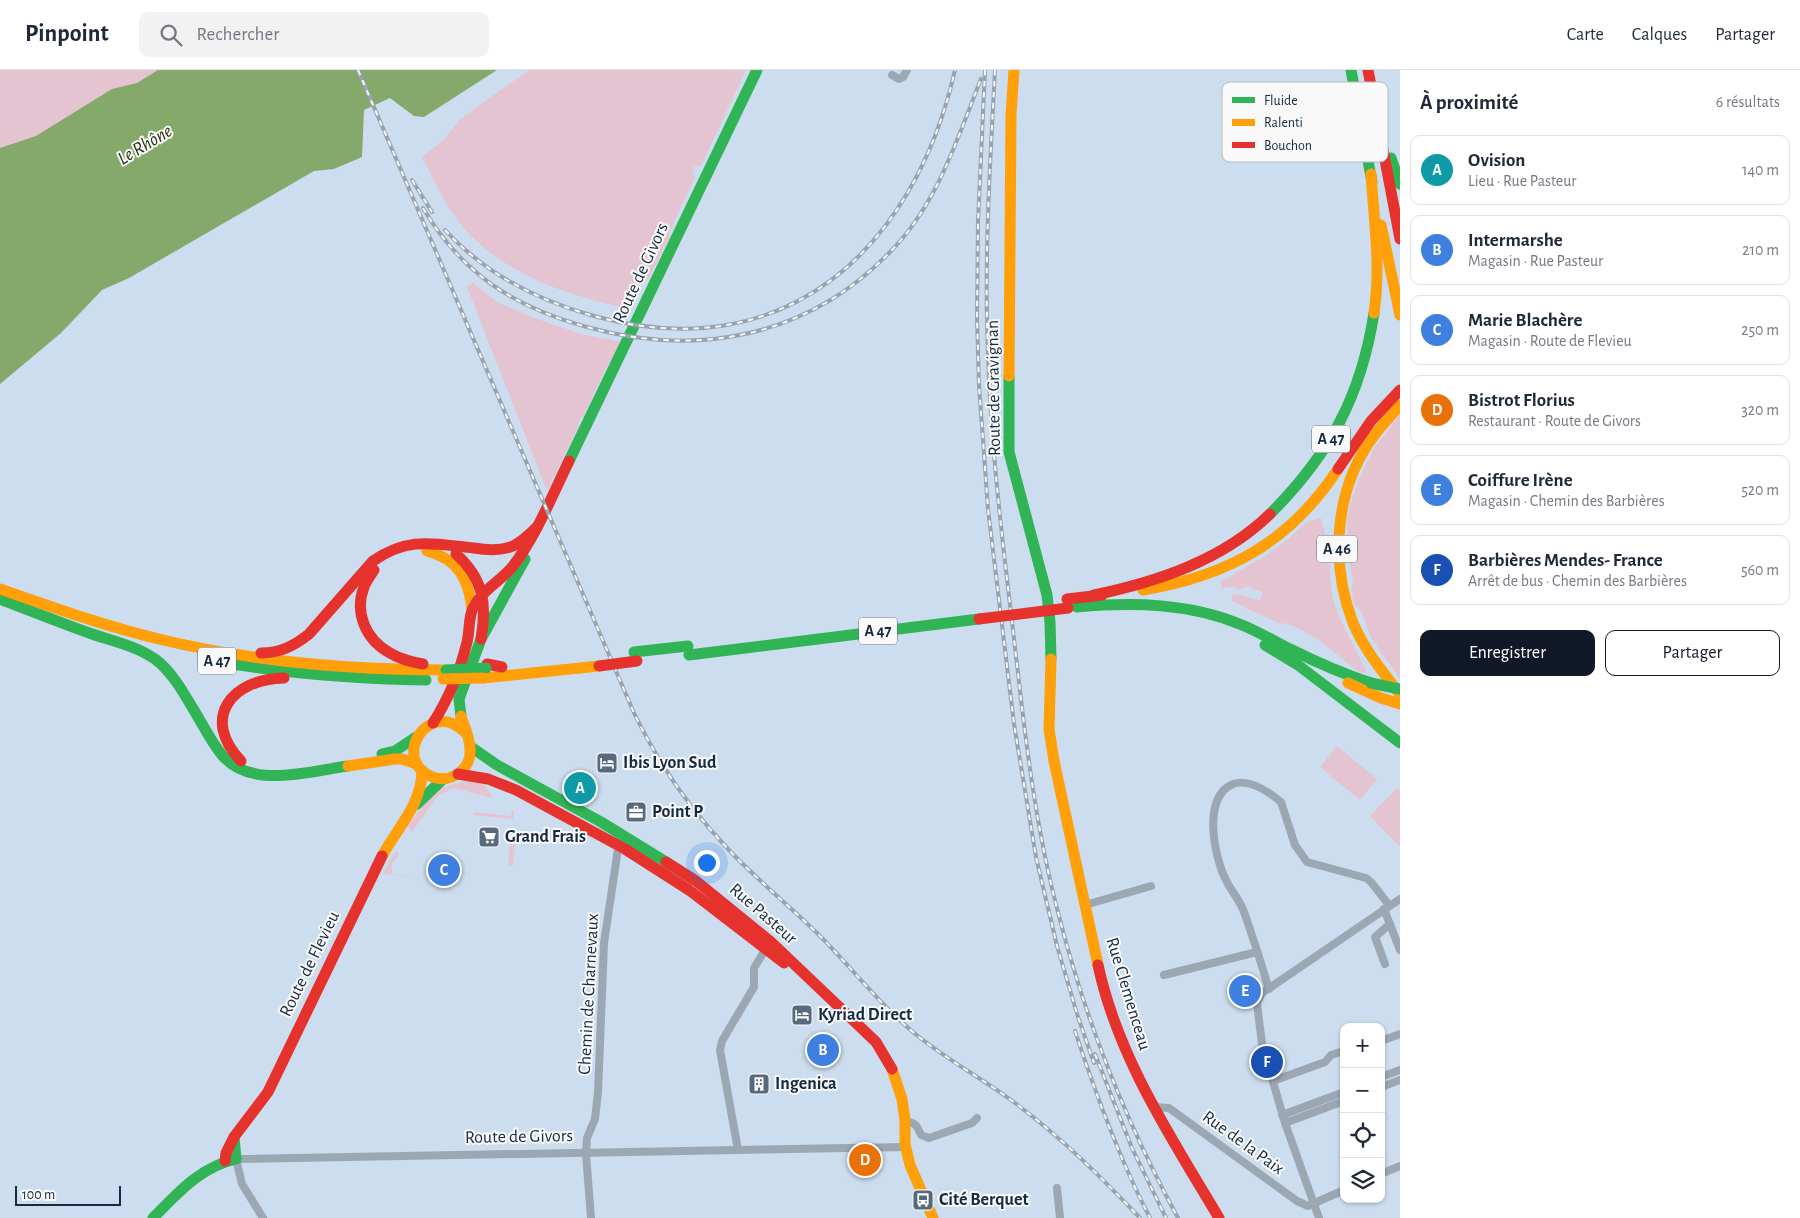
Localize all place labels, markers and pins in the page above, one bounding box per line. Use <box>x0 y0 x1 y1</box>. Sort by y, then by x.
hotel icon: Ibis Lyon Sud <box>595 751 619 775</box>
place label: Ibis Lyon Sud <box>623 754 717 772</box>
pin: A <box>564 769 596 807</box>
office icon: Point P <box>624 800 648 824</box>
place label: Point P <box>652 803 703 821</box>
supermarket icon: Grand Frais <box>477 825 501 849</box>
place label: Grand Frais <box>505 828 586 846</box>
pin: C <box>428 851 460 889</box>
pin: E <box>1229 972 1261 1010</box>
hotel icon: Kyriad Direct <box>790 1003 814 1027</box>
place label: Kyriad Direct <box>818 1006 912 1024</box>
pin: B <box>807 1031 839 1069</box>
pin: F <box>1251 1043 1283 1081</box>
building icon: Ingenica <box>747 1072 771 1096</box>
place label: Ingenica <box>775 1075 837 1093</box>
pin: D <box>849 1141 881 1179</box>
bus stop icon: Cité Berquet <box>911 1188 935 1212</box>
place label: Cité Berquet <box>939 1191 1029 1209</box>

